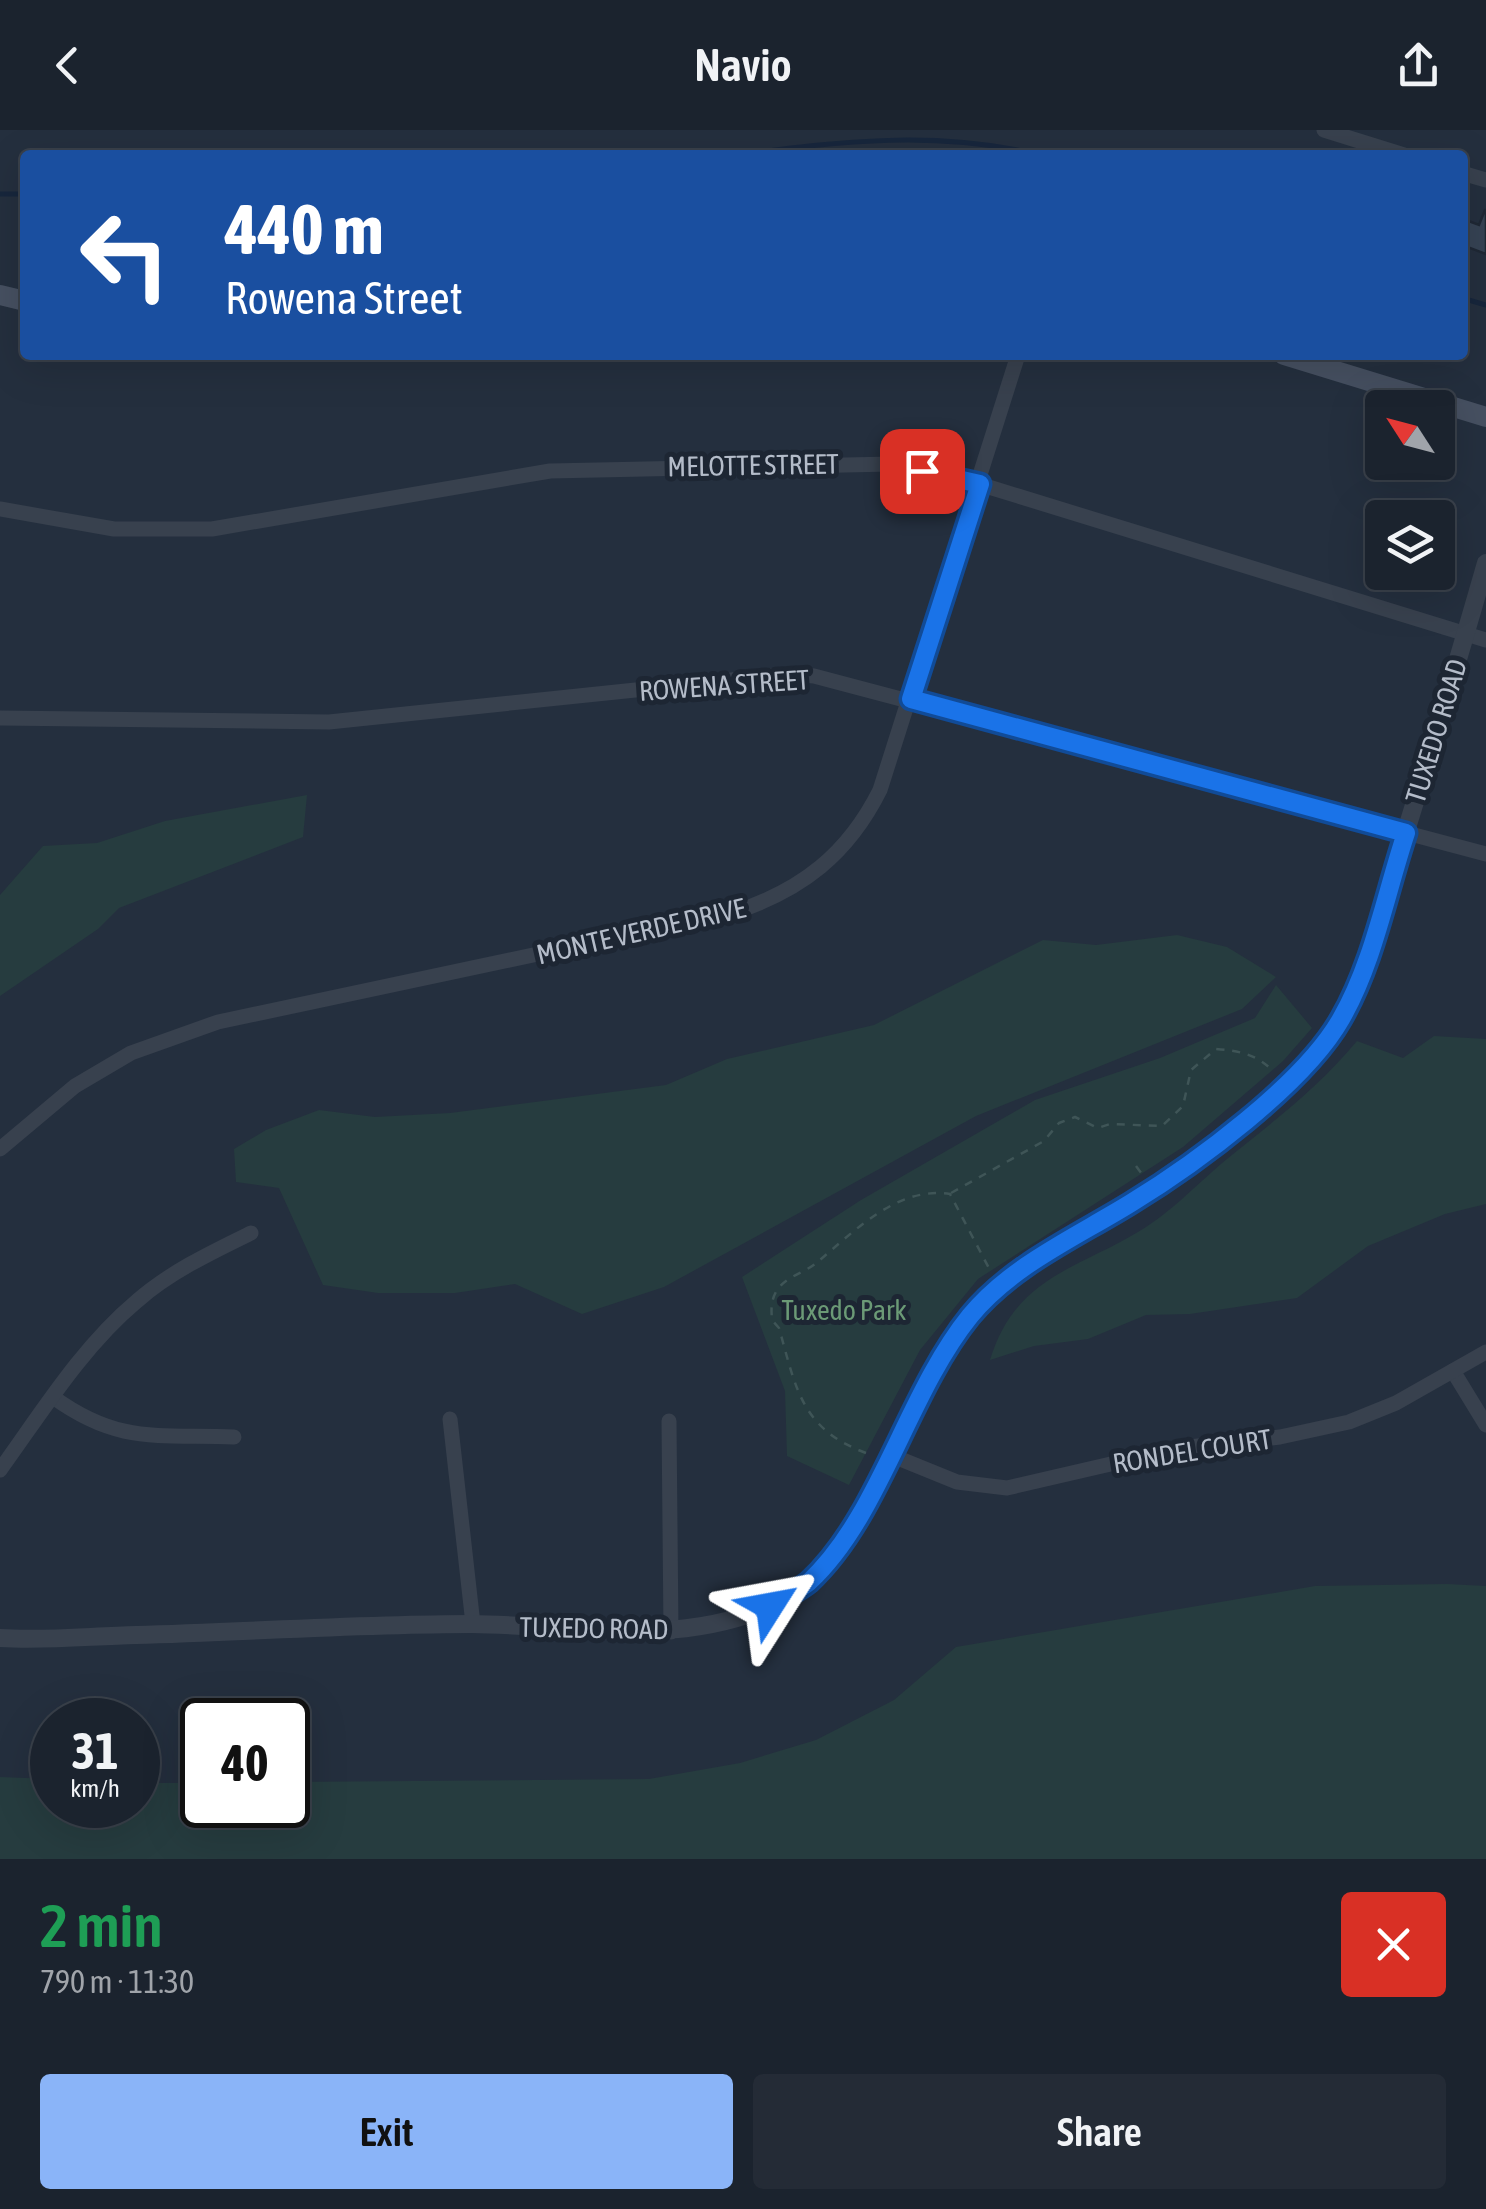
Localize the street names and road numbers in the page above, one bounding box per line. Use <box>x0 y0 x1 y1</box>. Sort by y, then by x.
street label: MELOTTE STREET <box>667 448 839 482</box>
street label: TUXEDO ROAD <box>1399 655 1473 807</box>
street label: ROWENA STREET <box>638 663 810 707</box>
street label: MONTE VERDE DRIVE <box>534 891 749 971</box>
street label: RONDEL COURT <box>1110 1423 1274 1479</box>
street label: TUXEDO ROAD <box>519 1611 669 1645</box>

